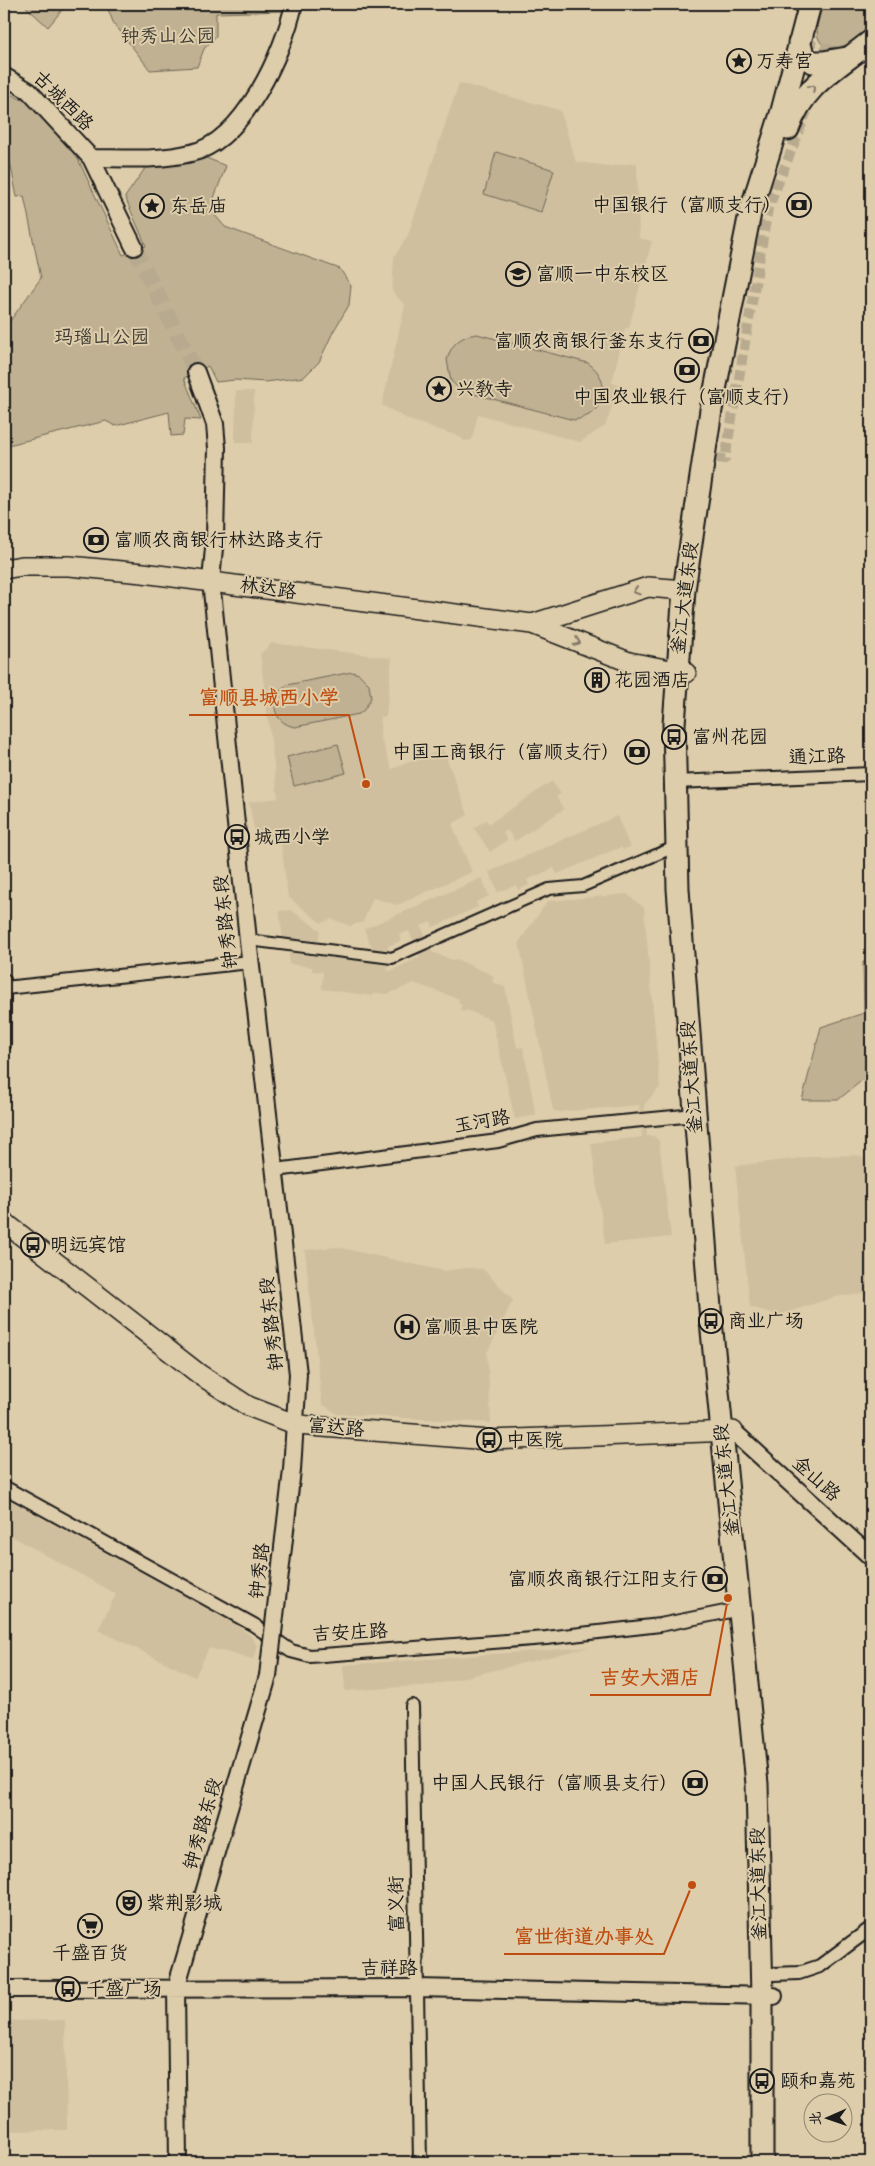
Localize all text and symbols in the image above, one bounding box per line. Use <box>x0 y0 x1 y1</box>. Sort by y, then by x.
park label: 钟秀山公园 <box>120 24 216 49</box>
place icon: 万寿宫 <box>726 48 752 74</box>
place label: 万寿宫 <box>756 49 813 74</box>
street label: 古城西路 <box>27 65 99 137</box>
one-way arrow <box>806 85 815 94</box>
bank icon: 中国银行（富顺支行） <box>786 192 812 218</box>
place icon: 东岳庙 <box>139 193 165 219</box>
place label: 中国银行（富顺支行） <box>592 193 782 218</box>
place label: 东岳庙 <box>170 194 227 219</box>
school or university icon: 富顺一中东校区 <box>505 261 531 287</box>
place label: 富顺一中东校区 <box>536 262 669 287</box>
park label: 玛瑙山公园 <box>54 325 150 350</box>
bank icon: 富顺农商银行釜东支行 <box>688 328 714 354</box>
place label: 富顺农商银行釜东支行 <box>494 329 684 354</box>
bank icon: 中国农业银行（富顺支行） <box>674 357 700 383</box>
place icon: 兴教寺 <box>426 376 452 402</box>
place label: 兴教寺 <box>456 377 513 402</box>
place label: 中国农业银行（富顺支行） <box>573 385 801 410</box>
bank icon: 富顺农商银行林达路支行 <box>83 527 109 553</box>
place label: 富顺农商银行林达路支行 <box>114 528 323 553</box>
street label: 釜江大道东段 <box>666 540 704 656</box>
street label: 林达路 <box>238 573 298 605</box>
one-way arrow <box>632 585 641 595</box>
one-way arrow <box>572 636 581 646</box>
building icon: 花园酒店 <box>584 667 610 693</box>
place label: 花园酒店 <box>614 668 690 693</box>
callout: 富顺县城西小学 <box>189 680 349 715</box>
text: 富顺县城西小学 <box>199 685 339 712</box>
bus stop icon: 富州花园 <box>661 724 687 750</box>
place label: 富州花园 <box>692 725 768 750</box>
bank icon: 中国工商银行（富顺支行） <box>624 739 650 765</box>
place label: 中国工商银行（富顺支行） <box>392 740 620 765</box>
street label: 通江路 <box>788 744 846 770</box>
bus stop icon: 城西小学 <box>224 824 250 850</box>
place label: 城西小学 <box>254 825 330 850</box>
street label: 钟秀路东段 <box>209 873 243 971</box>
street label: 釜江大道东段 <box>676 1019 708 1135</box>
street label: 玉河路 <box>452 1105 512 1139</box>
bus stop icon: 明远宾馆 <box>20 1232 46 1258</box>
place label: 明远宾馆 <box>50 1233 126 1258</box>
street label: 钟秀路东段 <box>255 1275 289 1373</box>
bus stop icon: 商业广场 <box>698 1308 724 1334</box>
place label: 商业广场 <box>728 1309 804 1334</box>
hospital icon: 富顺县中医院 <box>394 1314 420 1340</box>
place label: 富顺县中医院 <box>424 1315 538 1340</box>
street label: 富达路 <box>307 1413 365 1443</box>
street label: 釜江大道东段 <box>709 1422 745 1538</box>
bus stop icon: 中医院 <box>476 1427 502 1453</box>
place label: 中医院 <box>506 1428 563 1453</box>
street label: 金山路 <box>786 1451 846 1507</box>
street label: 钟秀路 <box>244 1541 276 1601</box>
bank icon: 富顺农商银行江阳支行 <box>702 1566 728 1592</box>
place label: 富顺农商银行江阳支行 <box>508 1567 698 1592</box>
street label: 吉安庄路 <box>311 1619 389 1647</box>
callout: 吉安大酒店 <box>590 1660 710 1695</box>
text: 吉安大酒店 <box>600 1665 700 1692</box>
bank icon: 中国人民银行（富顺县支行） <box>682 1770 708 1796</box>
place label: 中国人民银行（富顺县支行） <box>431 1771 678 1796</box>
street label: 钟秀路东段 <box>178 1775 228 1873</box>
street label: 釜江大道东段 <box>746 1827 772 1941</box>
street label: 富义街 <box>384 1875 410 1933</box>
theatre icon: 紫荆影城 <box>116 1890 142 1916</box>
place label: 紫荆影城 <box>146 1891 222 1916</box>
supermarket icon: 千盛百货 <box>77 1913 103 1939</box>
callout: 富世街道办事处 <box>504 1919 664 1954</box>
text: 富世街道办事处 <box>514 1924 654 1951</box>
place label: 千盛百货 <box>52 1941 128 1966</box>
street label: 吉祥路 <box>360 1956 418 1981</box>
bus stop icon: 千盛广场 <box>55 1976 81 2002</box>
place label: 千盛广场 <box>86 1977 162 2002</box>
bus stop icon: 颐和嘉苑 <box>749 2068 775 2094</box>
place label: 颐和嘉苑 <box>780 2069 856 2094</box>
north arrow <box>802 2094 852 2144</box>
text: 北 <box>807 2111 825 2126</box>

